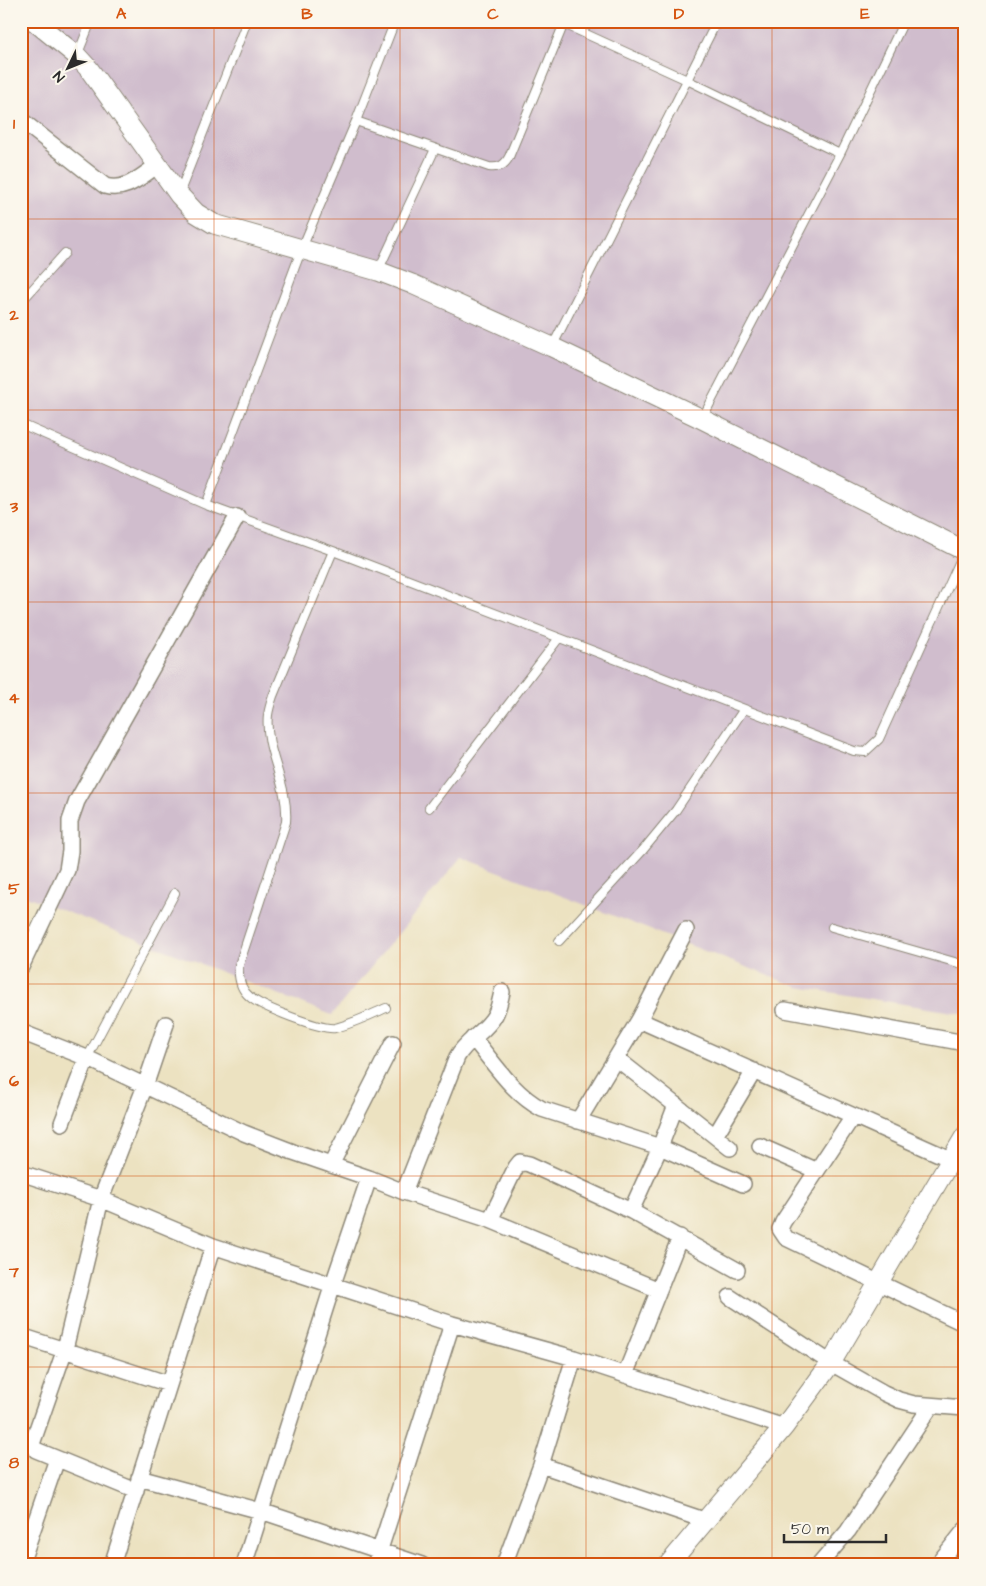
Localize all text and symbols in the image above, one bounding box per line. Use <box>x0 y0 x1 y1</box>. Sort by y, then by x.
text: A <box>116 3 127 25</box>
text: B <box>301 3 313 25</box>
text: C <box>487 3 499 25</box>
text: D <box>674 3 685 25</box>
text: E <box>860 3 870 25</box>
north arrow <box>42 42 92 92</box>
text: N <box>49 66 70 86</box>
text: 1 <box>13 113 16 135</box>
text: 2 <box>8 304 19 326</box>
text: 3 <box>9 496 19 518</box>
text: 4 <box>9 687 20 709</box>
text: 5 <box>8 878 20 900</box>
text: 6 <box>9 1070 19 1092</box>
text: 7 <box>8 1261 19 1283</box>
text: 8 <box>9 1452 20 1474</box>
scale bar <box>784 1511 886 1543</box>
text: 50 m <box>791 1519 829 1540</box>

